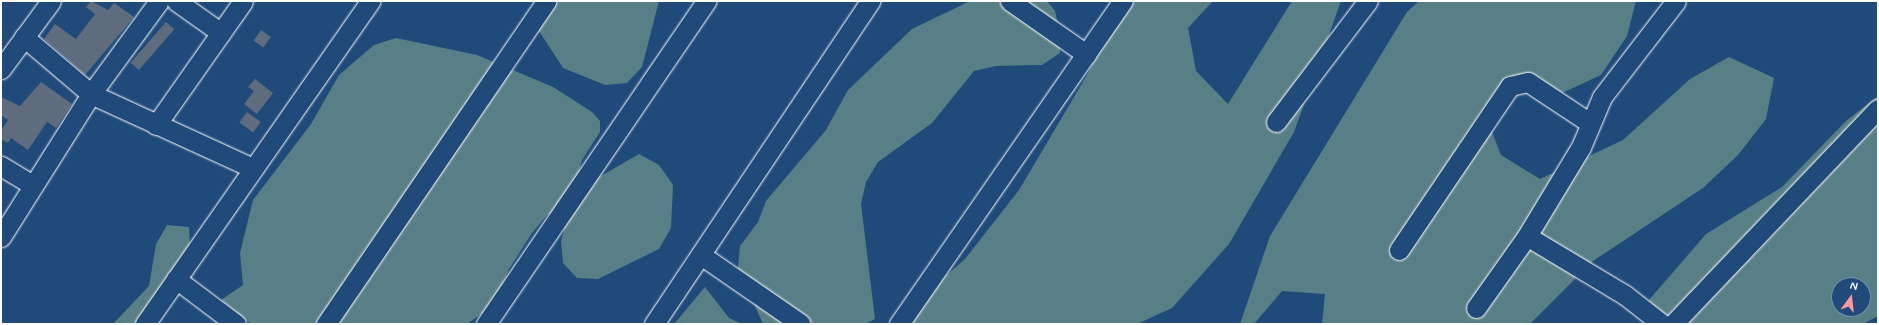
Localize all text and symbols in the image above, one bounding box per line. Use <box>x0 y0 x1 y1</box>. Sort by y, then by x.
north arrow <box>1831 277 1871 317</box>
text: N <box>1848 279 1859 294</box>

